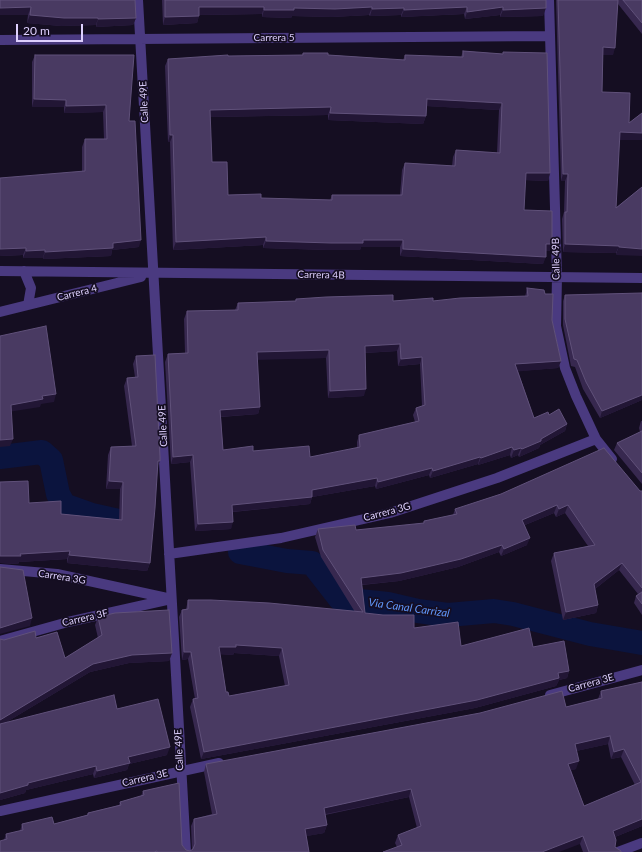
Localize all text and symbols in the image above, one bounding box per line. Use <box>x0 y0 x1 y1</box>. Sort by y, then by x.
scale bar <box>18 16 85 42</box>
text: 20 m <box>23 23 50 38</box>
street label: Carrera 5 <box>254 32 294 44</box>
street label: Calle 49E <box>137 81 151 123</box>
street label: Calle 49B <box>550 238 562 280</box>
street label: Carrera 4B <box>297 269 345 281</box>
street label: Carrera 4 <box>56 282 98 304</box>
street label: Calle 49E <box>156 405 170 447</box>
street label: Carrera 3G <box>362 500 412 524</box>
street label: Carrera 3G <box>37 567 87 587</box>
water label: Via Canal Carrizal <box>368 596 450 620</box>
street label: Carrera 3F <box>61 607 109 629</box>
street label: Carrera 3E <box>567 671 615 695</box>
street label: Calle 49E <box>172 729 186 771</box>
street label: Carrera 3E <box>121 767 169 789</box>

